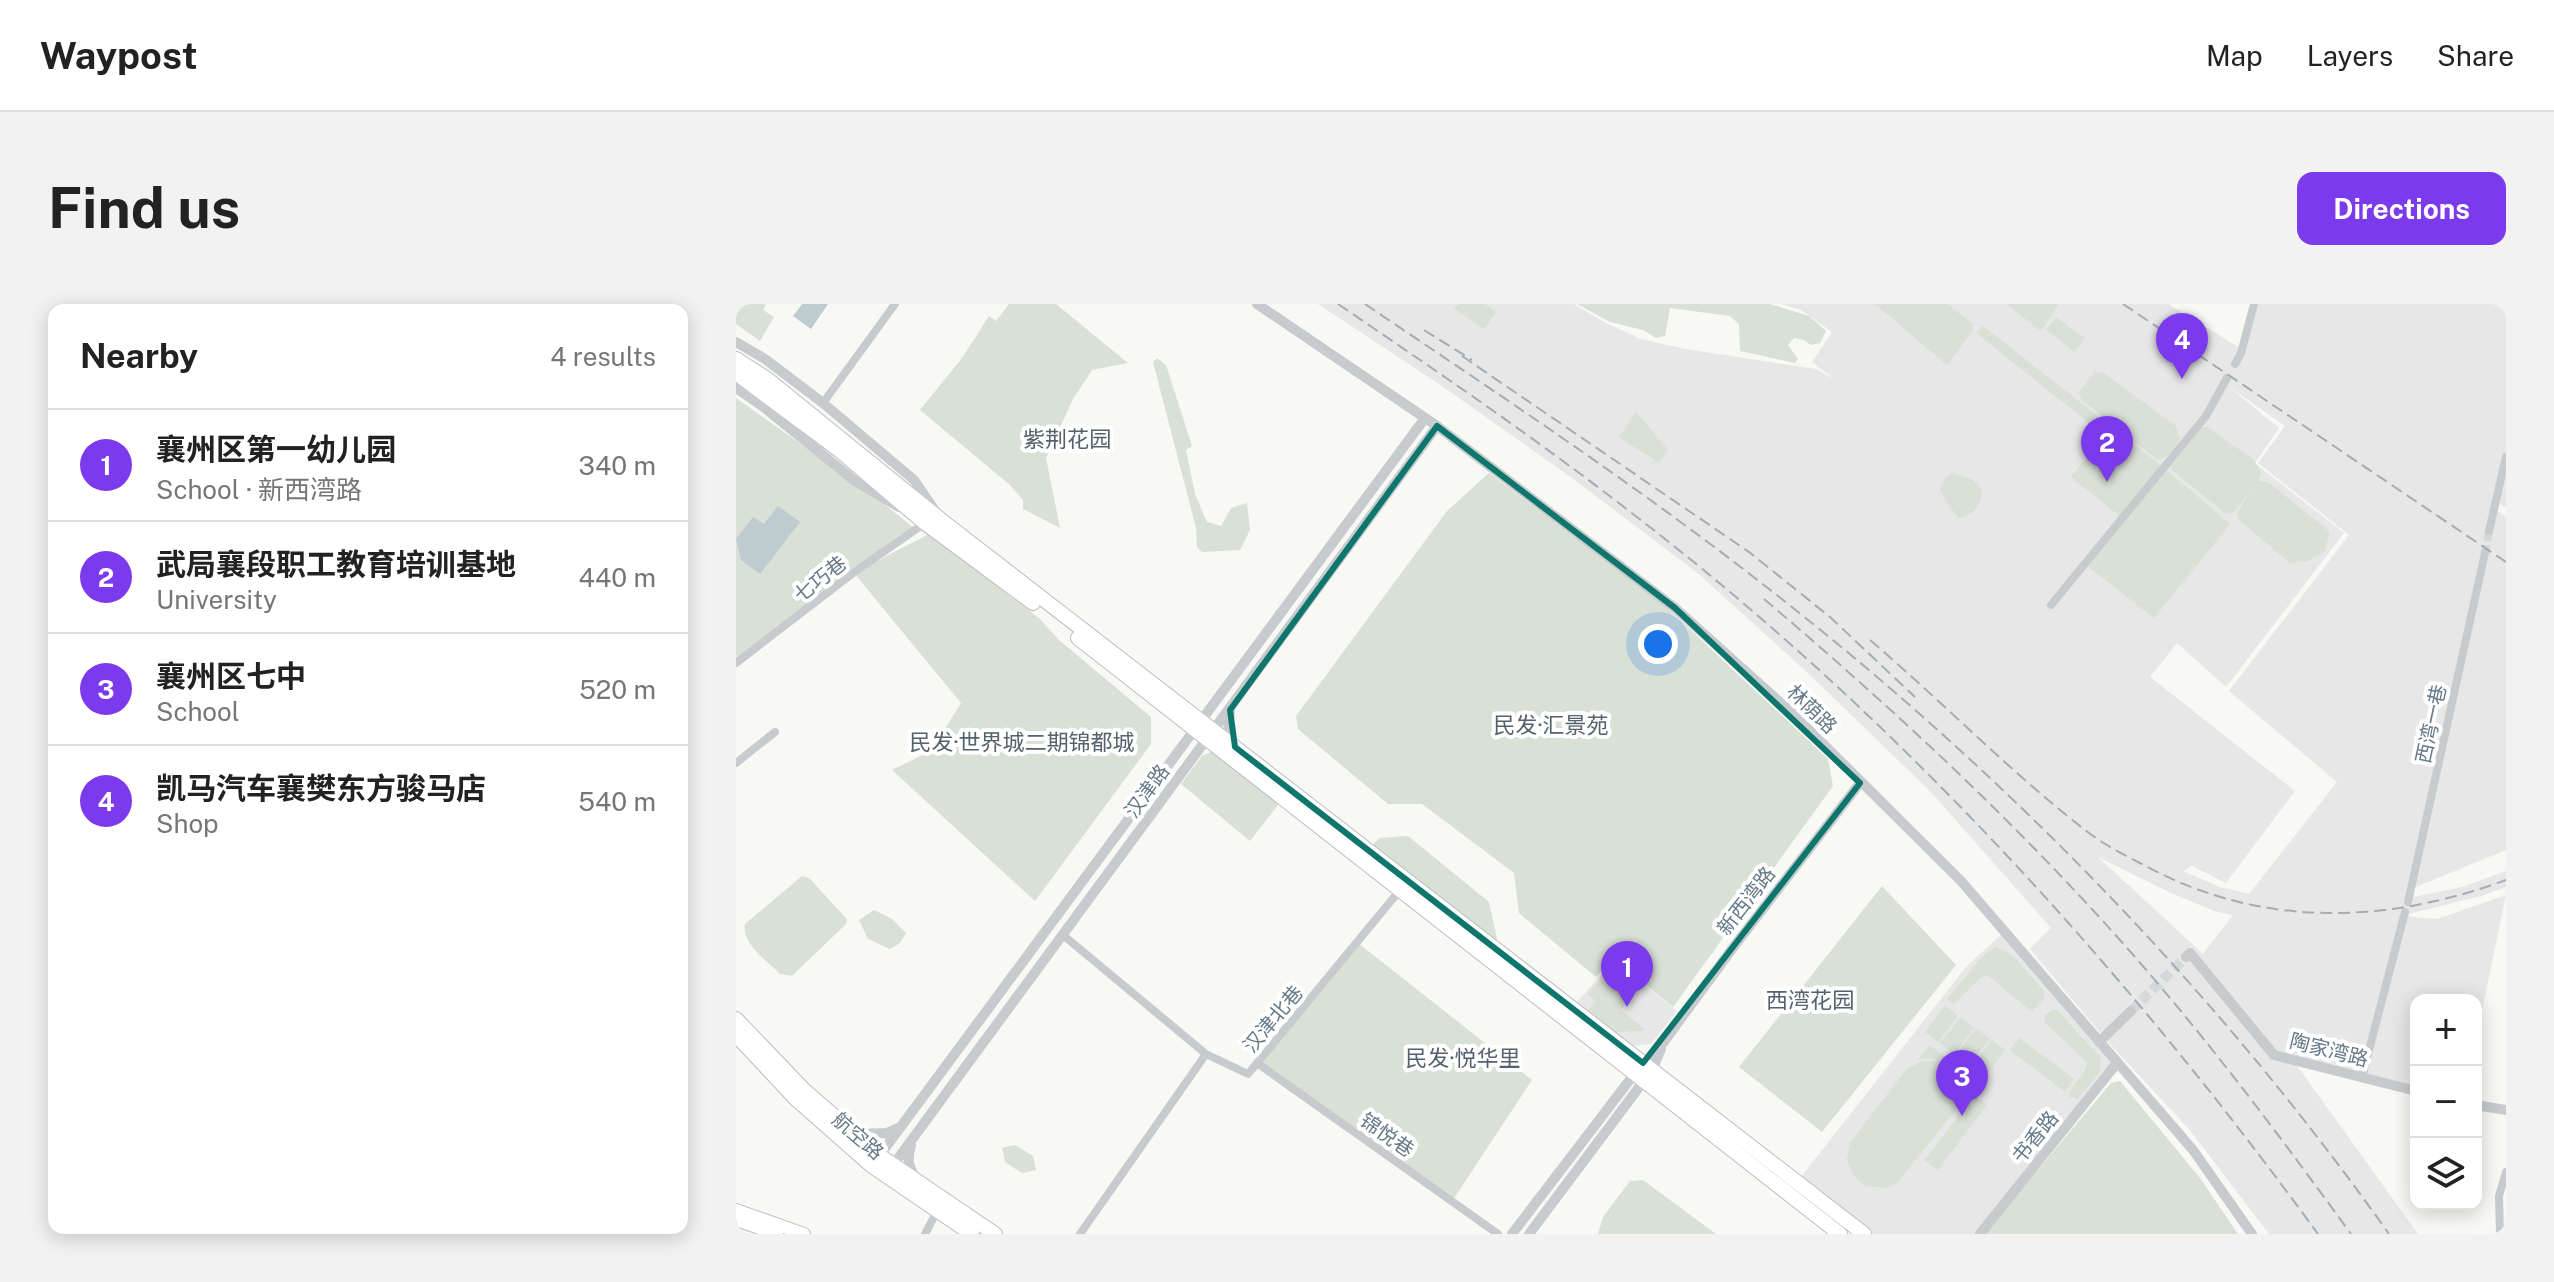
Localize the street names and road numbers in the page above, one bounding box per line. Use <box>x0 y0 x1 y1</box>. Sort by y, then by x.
street label: 七巧巷 <box>789 551 851 607</box>
street label: 林荫路 <box>1782 680 1842 738</box>
street label: 西湾一巷 <box>2411 682 2451 766</box>
street label: 汉津路 <box>1120 760 1174 822</box>
street label: 新西湾路 <box>1712 862 1780 940</box>
street label: 汉津北巷 <box>1238 981 1308 1057</box>
street label: 陶家湾路 <box>2287 1029 2371 1071</box>
street label: 书香路 <box>2007 1106 2063 1168</box>
street label: 航空路 <box>827 1107 889 1165</box>
street label: 锦悦巷 <box>1356 1108 1418 1162</box>

